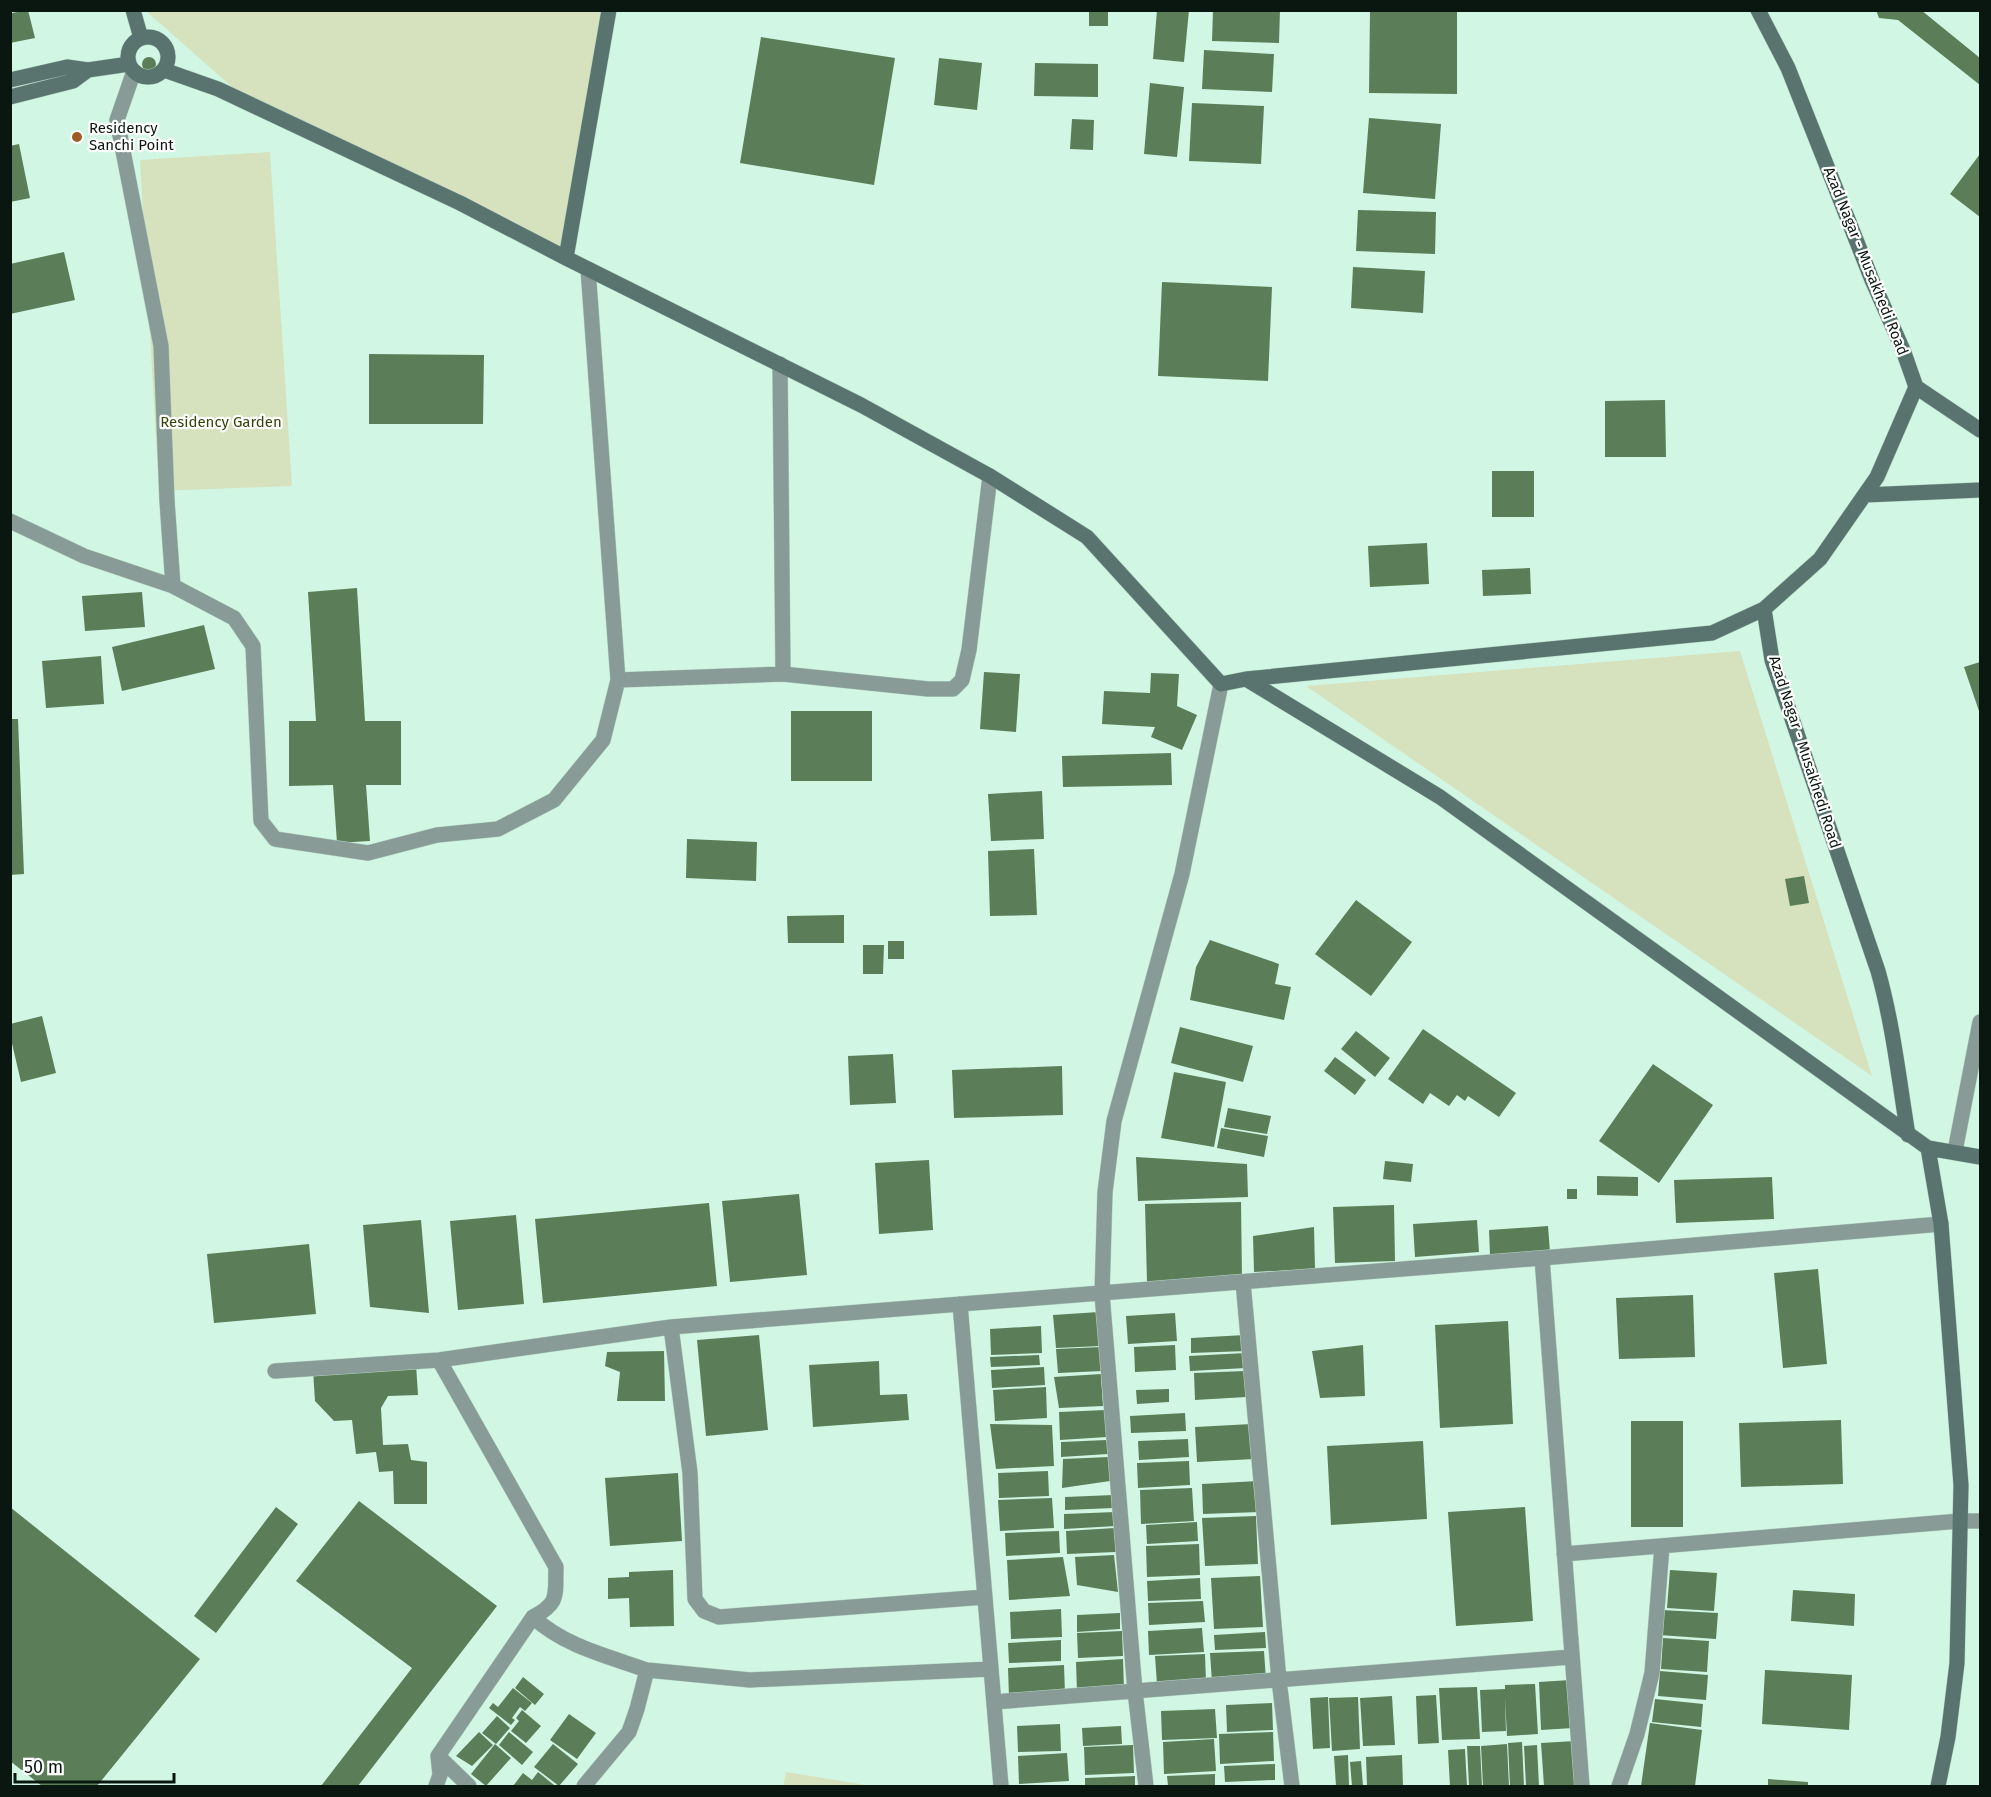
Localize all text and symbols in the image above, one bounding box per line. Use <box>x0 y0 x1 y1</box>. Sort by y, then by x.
place label: Residency Sanchi Point <box>89 119 174 154</box>
marker: Residency Sanchi Point <box>70 130 84 144</box>
street label: Azad Nagar - Musakhedi Road <box>1820 164 1912 358</box>
park label: Residency Garden <box>160 413 282 431</box>
street label: Azad Nagar - Musakhedi Road <box>1765 653 1845 851</box>
scale bar <box>15 1746 174 1784</box>
text: 50 m <box>24 1756 63 1778</box>

